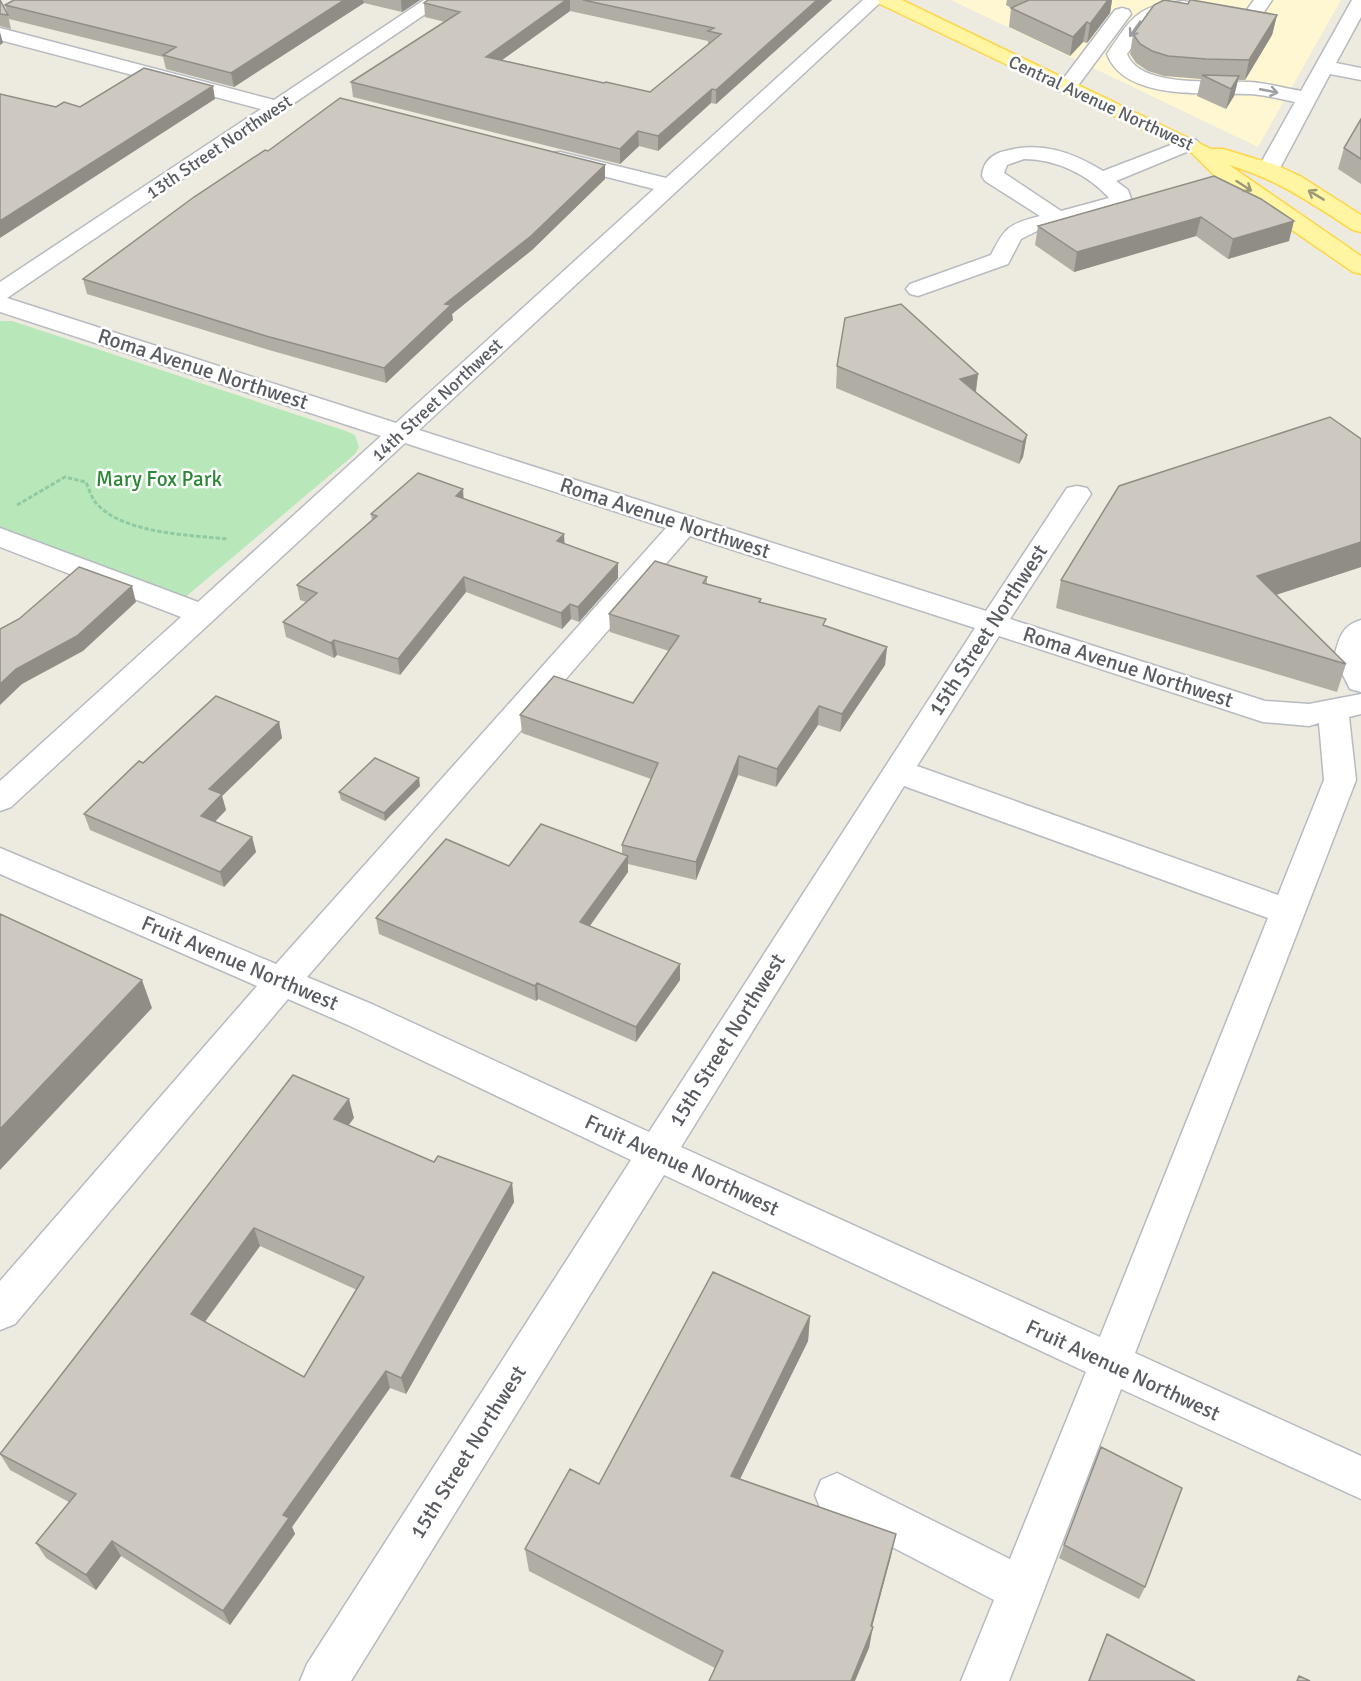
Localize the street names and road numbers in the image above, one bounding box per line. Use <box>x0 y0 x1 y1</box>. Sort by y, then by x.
street label: Central Avenue Northwest <box>1005 50 1197 156</box>
street label: 13th Street Northwest <box>142 90 296 204</box>
street label: Roma Avenue Northwest <box>95 323 311 415</box>
street label: 14th Street Northwest <box>367 334 507 466</box>
street label: Roma Avenue Northwest <box>557 472 773 564</box>
street label: 15th Street Northwest <box>923 539 1053 721</box>
street label: Roma Avenue Northwest <box>1020 621 1236 713</box>
street label: Fruit Avenue Northwest <box>138 910 342 1016</box>
street label: 15th Street Northwest <box>663 949 791 1131</box>
street label: Fruit Avenue Northwest <box>581 1109 783 1221</box>
street label: Fruit Avenue Northwest <box>1022 1314 1224 1426</box>
street label: 15th Street Northwest <box>404 1361 532 1543</box>

